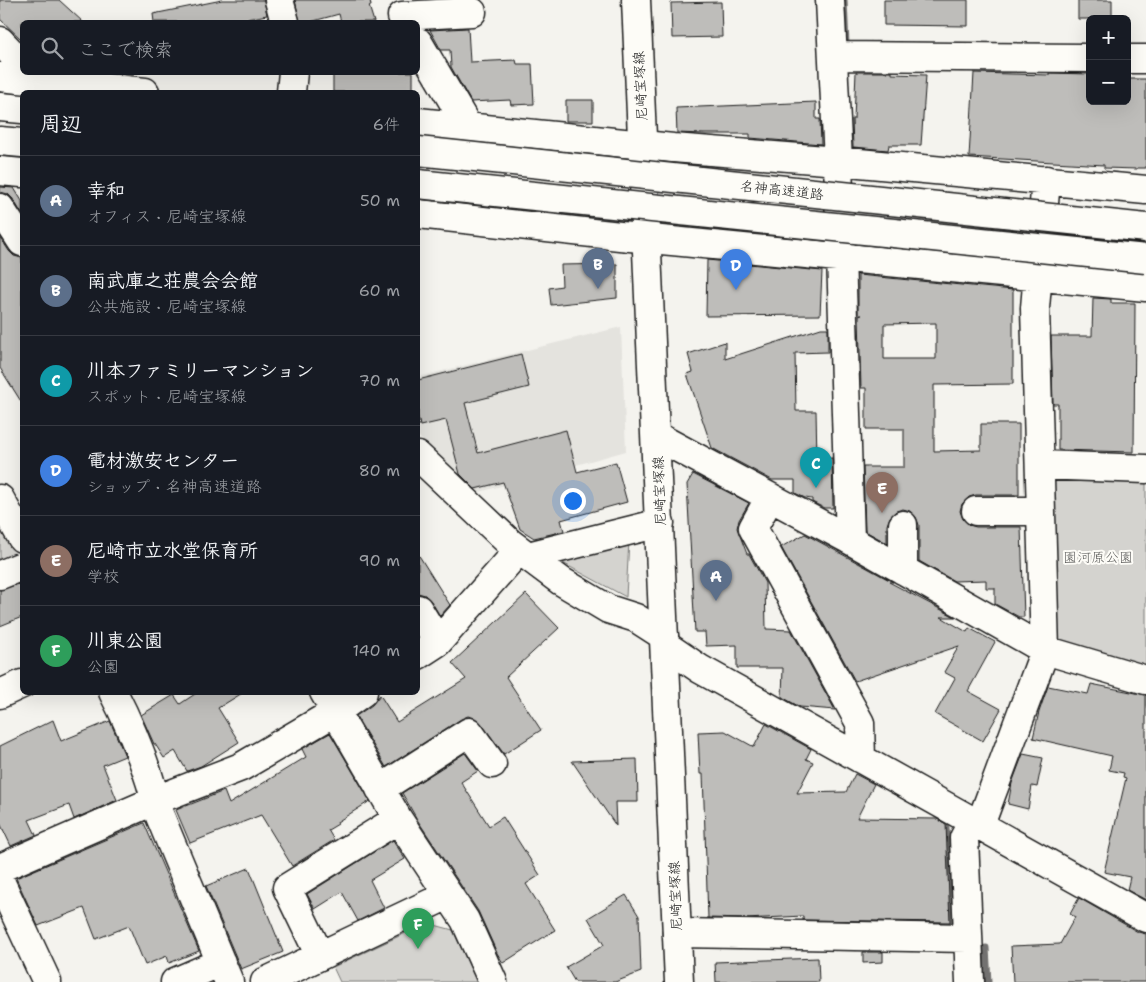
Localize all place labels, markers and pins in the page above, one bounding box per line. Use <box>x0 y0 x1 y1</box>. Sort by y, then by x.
pin: B <box>582 248 614 289</box>
pin: D <box>720 249 752 290</box>
pin: C <box>800 447 832 488</box>
pin: E <box>866 472 898 513</box>
pin: A <box>700 560 732 601</box>
pin: F <box>402 908 434 949</box>

